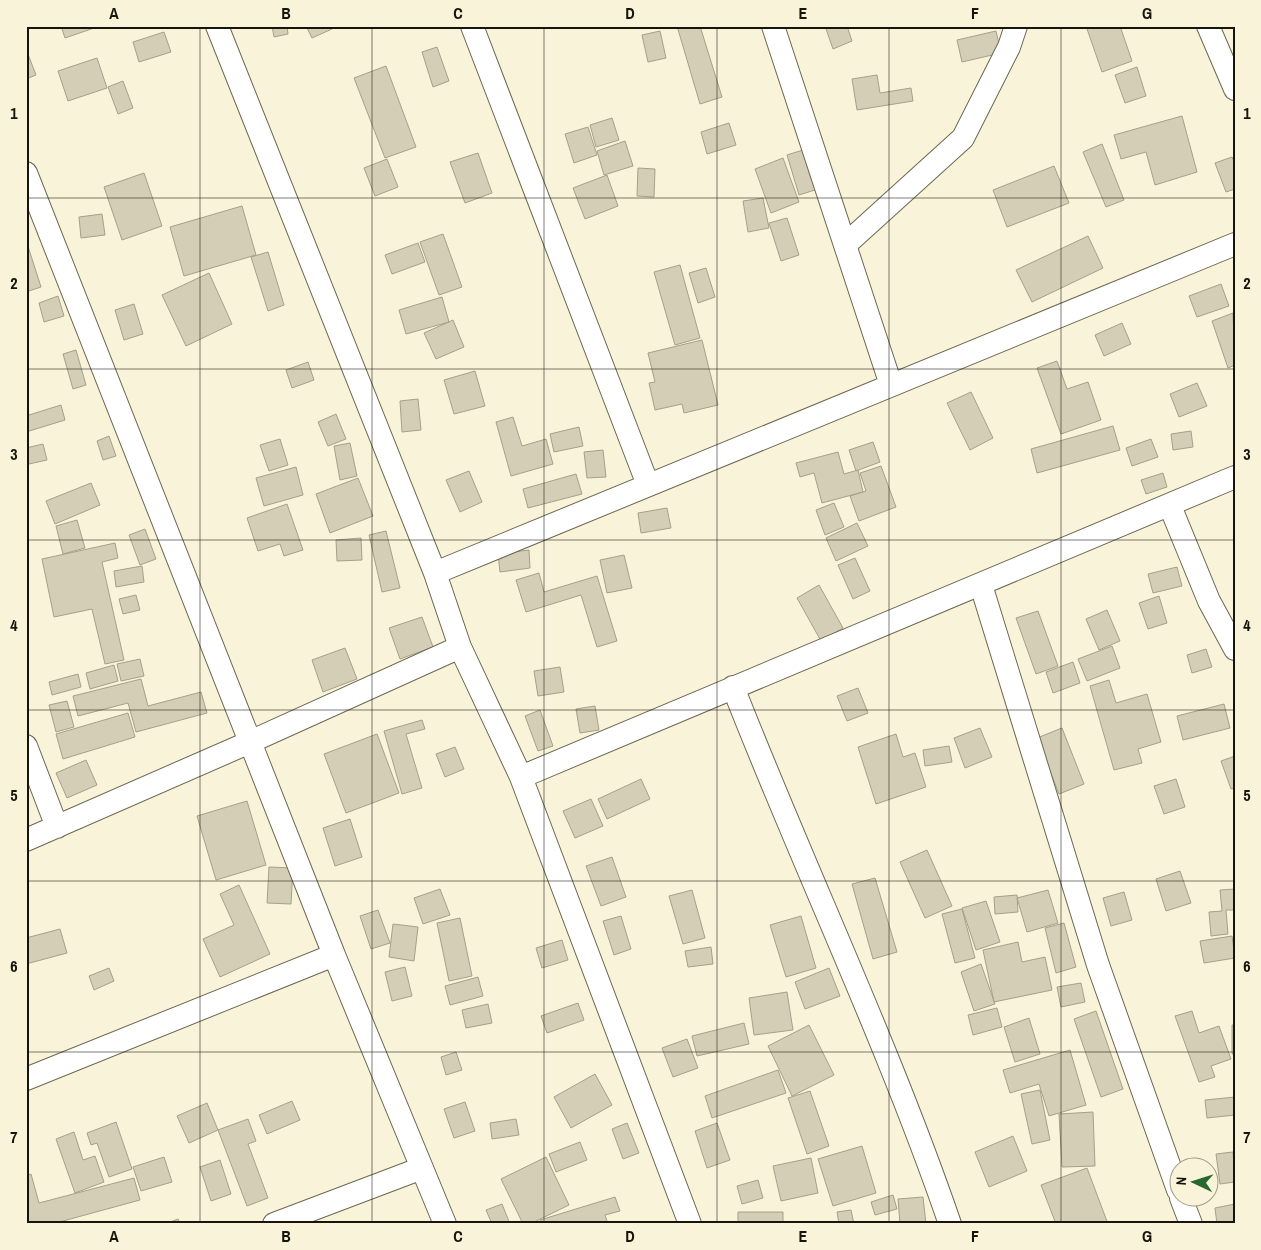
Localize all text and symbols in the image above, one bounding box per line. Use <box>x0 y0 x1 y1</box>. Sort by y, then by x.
text: A <box>109 2 119 24</box>
text: B <box>281 2 291 24</box>
text: C <box>453 2 463 24</box>
text: D <box>625 2 635 24</box>
text: E <box>799 2 808 24</box>
text: F <box>971 2 979 24</box>
text: G <box>1142 2 1152 24</box>
text: 1 <box>10 102 18 124</box>
text: 1 <box>1243 102 1251 124</box>
text: 2 <box>10 272 18 294</box>
text: 2 <box>1243 272 1251 294</box>
text: 3 <box>10 443 18 465</box>
text: 3 <box>1243 443 1251 465</box>
text: 4 <box>10 614 18 636</box>
text: 4 <box>1243 614 1251 636</box>
text: 5 <box>10 784 18 806</box>
text: 5 <box>1243 784 1251 806</box>
text: 6 <box>10 955 18 977</box>
text: 6 <box>1243 955 1251 977</box>
text: 7 <box>10 1126 18 1148</box>
text: 7 <box>1243 1126 1251 1148</box>
north arrow <box>1168 1158 1218 1208</box>
text: N <box>1172 1176 1190 1186</box>
text: A <box>109 1225 119 1247</box>
text: B <box>281 1225 291 1247</box>
text: C <box>453 1225 463 1247</box>
text: D <box>625 1225 635 1247</box>
text: E <box>799 1225 808 1247</box>
text: F <box>971 1225 979 1247</box>
text: G <box>1142 1225 1152 1247</box>

